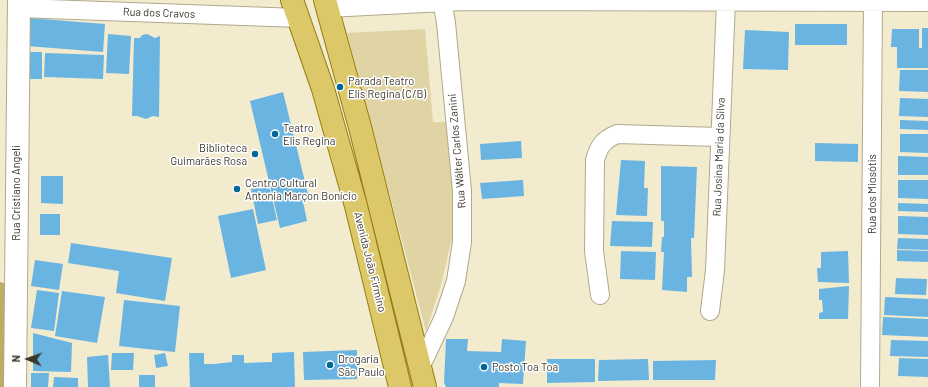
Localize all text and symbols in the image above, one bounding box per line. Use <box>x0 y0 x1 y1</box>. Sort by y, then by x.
street label: Rua dos Cravos <box>123 5 195 21</box>
place label: Parada Teatro Elis Regina (C/B) <box>348 74 426 100</box>
marker: Parada Teatro Elis Regina (C/B) <box>335 82 345 92</box>
street label: Rua Wálter Carlos Zanini <box>445 93 469 209</box>
street label: Rua Josina Maria da Silva <box>710 97 728 217</box>
place label: Teatro Elis Regina <box>283 121 335 147</box>
marker: Teatro Elis Regina <box>270 129 280 139</box>
place label: Biblioteca Guimarães Rosa <box>170 141 247 167</box>
street label: Rua Cristiano Angeli <box>9 145 23 241</box>
marker: Biblioteca Guimarães Rosa <box>250 149 260 159</box>
street label: Rua dos Miosótis <box>865 154 879 234</box>
place label: Centro Cultural Antonia Marçon Bonício <box>245 176 357 202</box>
marker: Centro Cultural Antonia Marçon Bonício <box>232 184 242 194</box>
street label: Avenida João Firmino <box>351 211 389 313</box>
north arrow <box>8 339 48 379</box>
place label: Drogaria São Paulo <box>338 352 385 378</box>
text: N <box>9 355 22 362</box>
marker: Drogaria São Paulo <box>325 360 335 370</box>
place label: Posto Toa Toa <box>492 360 558 374</box>
marker: Posto Toa Toa <box>479 362 489 372</box>

